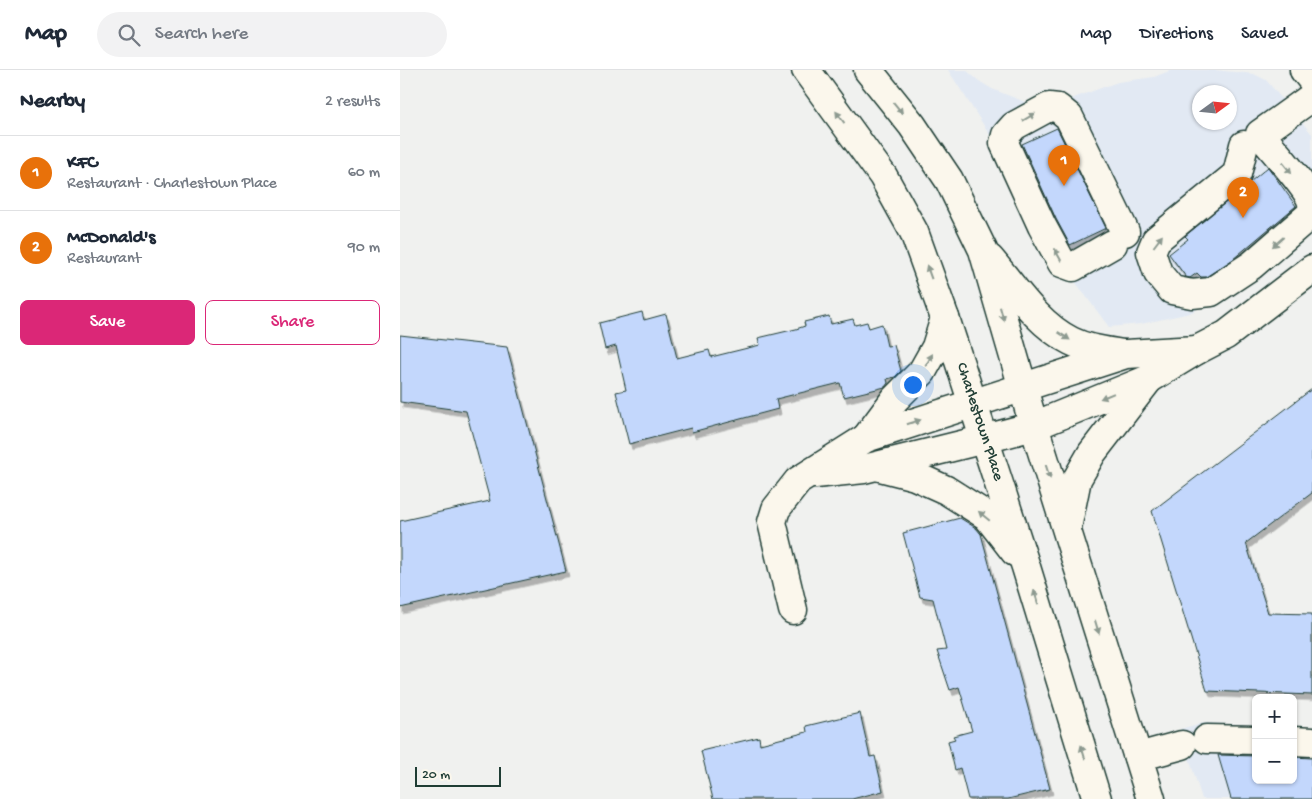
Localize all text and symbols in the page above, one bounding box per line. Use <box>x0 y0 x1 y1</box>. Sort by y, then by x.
search box <box>97 12 447 57</box>
text: Map <box>25 20 67 49</box>
icon: search <box>115 21 143 49</box>
text: Search here <box>155 23 248 46</box>
text: Map <box>1080 24 1112 45</box>
text: Directions <box>1140 24 1213 45</box>
text: Saved <box>1241 24 1287 45</box>
north arrow <box>1192 85 1237 130</box>
text: Nearby <box>20 90 85 115</box>
text: 2 results <box>325 93 380 112</box>
one-way arrow <box>893 101 904 114</box>
one-way arrow <box>835 110 845 124</box>
one-way arrow <box>1022 113 1035 122</box>
pin: 1 <box>1048 145 1080 186</box>
text: KFC <box>67 152 98 175</box>
one-way arrow <box>1282 161 1293 174</box>
text: 1 <box>33 164 39 183</box>
text: 60 m <box>348 164 380 183</box>
text: Restaurant · Charlestown Place <box>67 175 277 194</box>
pin: 2 <box>1227 177 1259 218</box>
text: McDonald's <box>67 227 156 250</box>
one-way arrow <box>1153 234 1163 248</box>
one-way arrow <box>1271 237 1284 248</box>
text: 2 <box>32 239 40 258</box>
text: 90 m <box>348 239 380 258</box>
one-way arrow <box>1054 248 1062 262</box>
text: Restaurant <box>67 250 141 269</box>
one-way arrow <box>925 264 933 279</box>
button: Save <box>20 300 195 345</box>
button: Share <box>205 300 380 345</box>
one-way arrow <box>998 307 1006 322</box>
one-way arrow <box>1057 332 1071 341</box>
one-way arrow <box>925 352 933 367</box>
street label: Charlestown Place <box>951 361 1007 484</box>
your location <box>900 372 926 398</box>
one-way arrow <box>1100 392 1114 400</box>
one-way arrow <box>907 418 922 426</box>
one-way arrow <box>1044 465 1052 480</box>
one-way arrow <box>978 510 991 521</box>
one-way arrow <box>1031 589 1039 604</box>
one-way arrow <box>1093 620 1101 635</box>
map controls <box>1252 694 1297 784</box>
button: + <box>1252 694 1297 739</box>
button: − <box>1252 739 1297 784</box>
one-way arrow <box>1078 745 1086 760</box>
scale bar <box>415 764 501 787</box>
text: 20 m <box>422 767 450 784</box>

